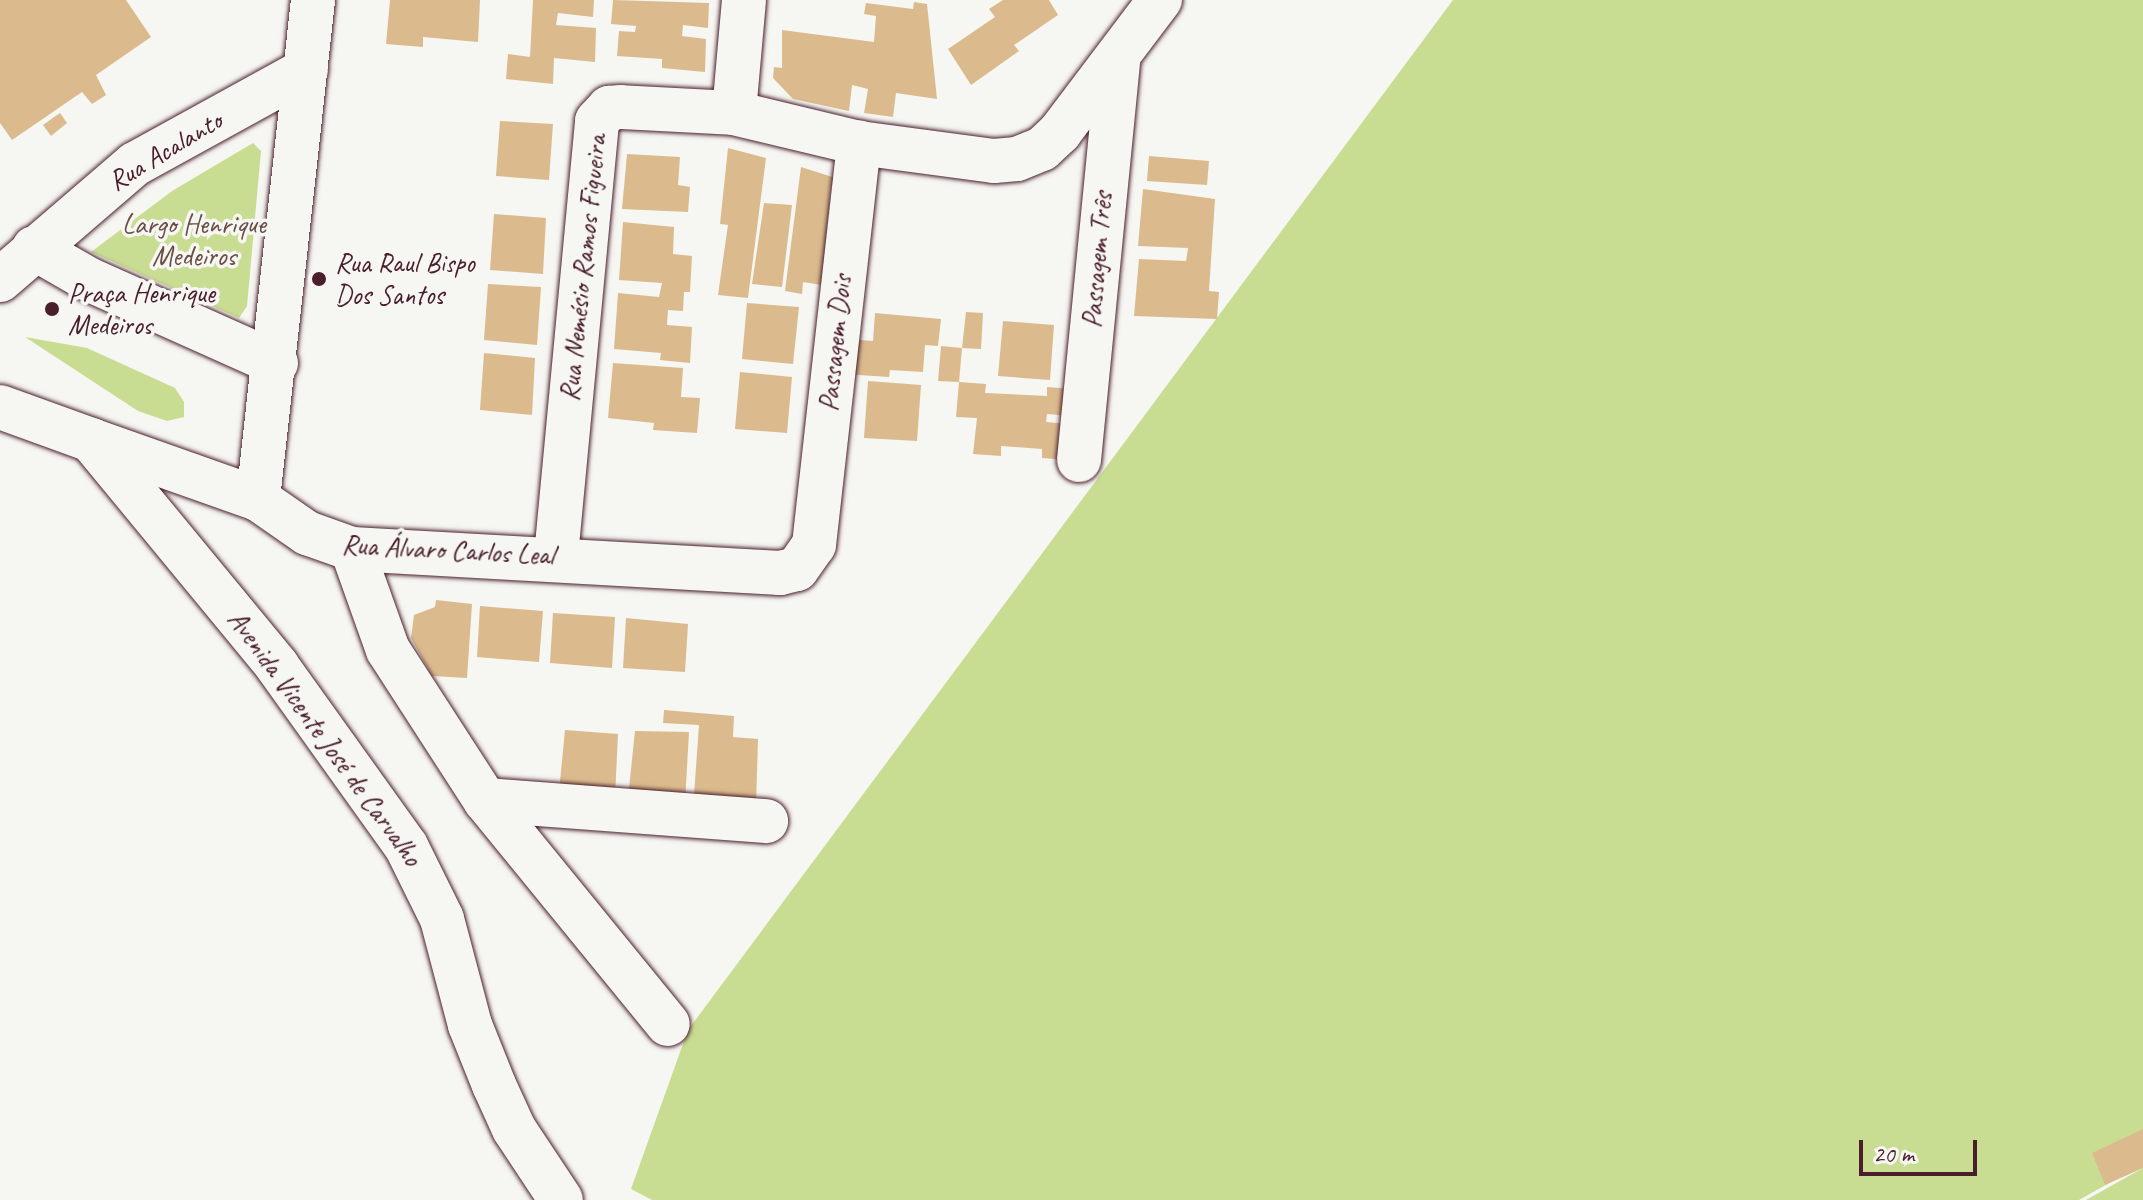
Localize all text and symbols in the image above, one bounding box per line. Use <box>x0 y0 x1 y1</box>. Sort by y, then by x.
street label: Rua Acalanto <box>102 104 228 198</box>
street label: Rua Nemésio Ramos Figueira <box>552 133 614 403</box>
street label: Passagem Três <box>1074 191 1120 329</box>
park label: Largo Henrique Medeiros <box>122 207 266 273</box>
place label: Rua Raul Bispo Dos Santos <box>335 246 477 312</box>
marker: Rua Raul Bispo Dos Santos <box>310 270 328 288</box>
street label: Passagem Dois <box>811 273 859 413</box>
place label: Praça Henrique Medeiros <box>68 276 215 342</box>
marker: Praça Henrique Medeiros <box>43 300 61 318</box>
street label: Rua Álvaro Carlos Leal <box>341 528 555 572</box>
street label: Avenida Vicente José de Carvalho <box>221 603 429 873</box>
scale bar <box>1863 1124 1981 1174</box>
text: 20 m <box>1873 1139 1914 1169</box>

